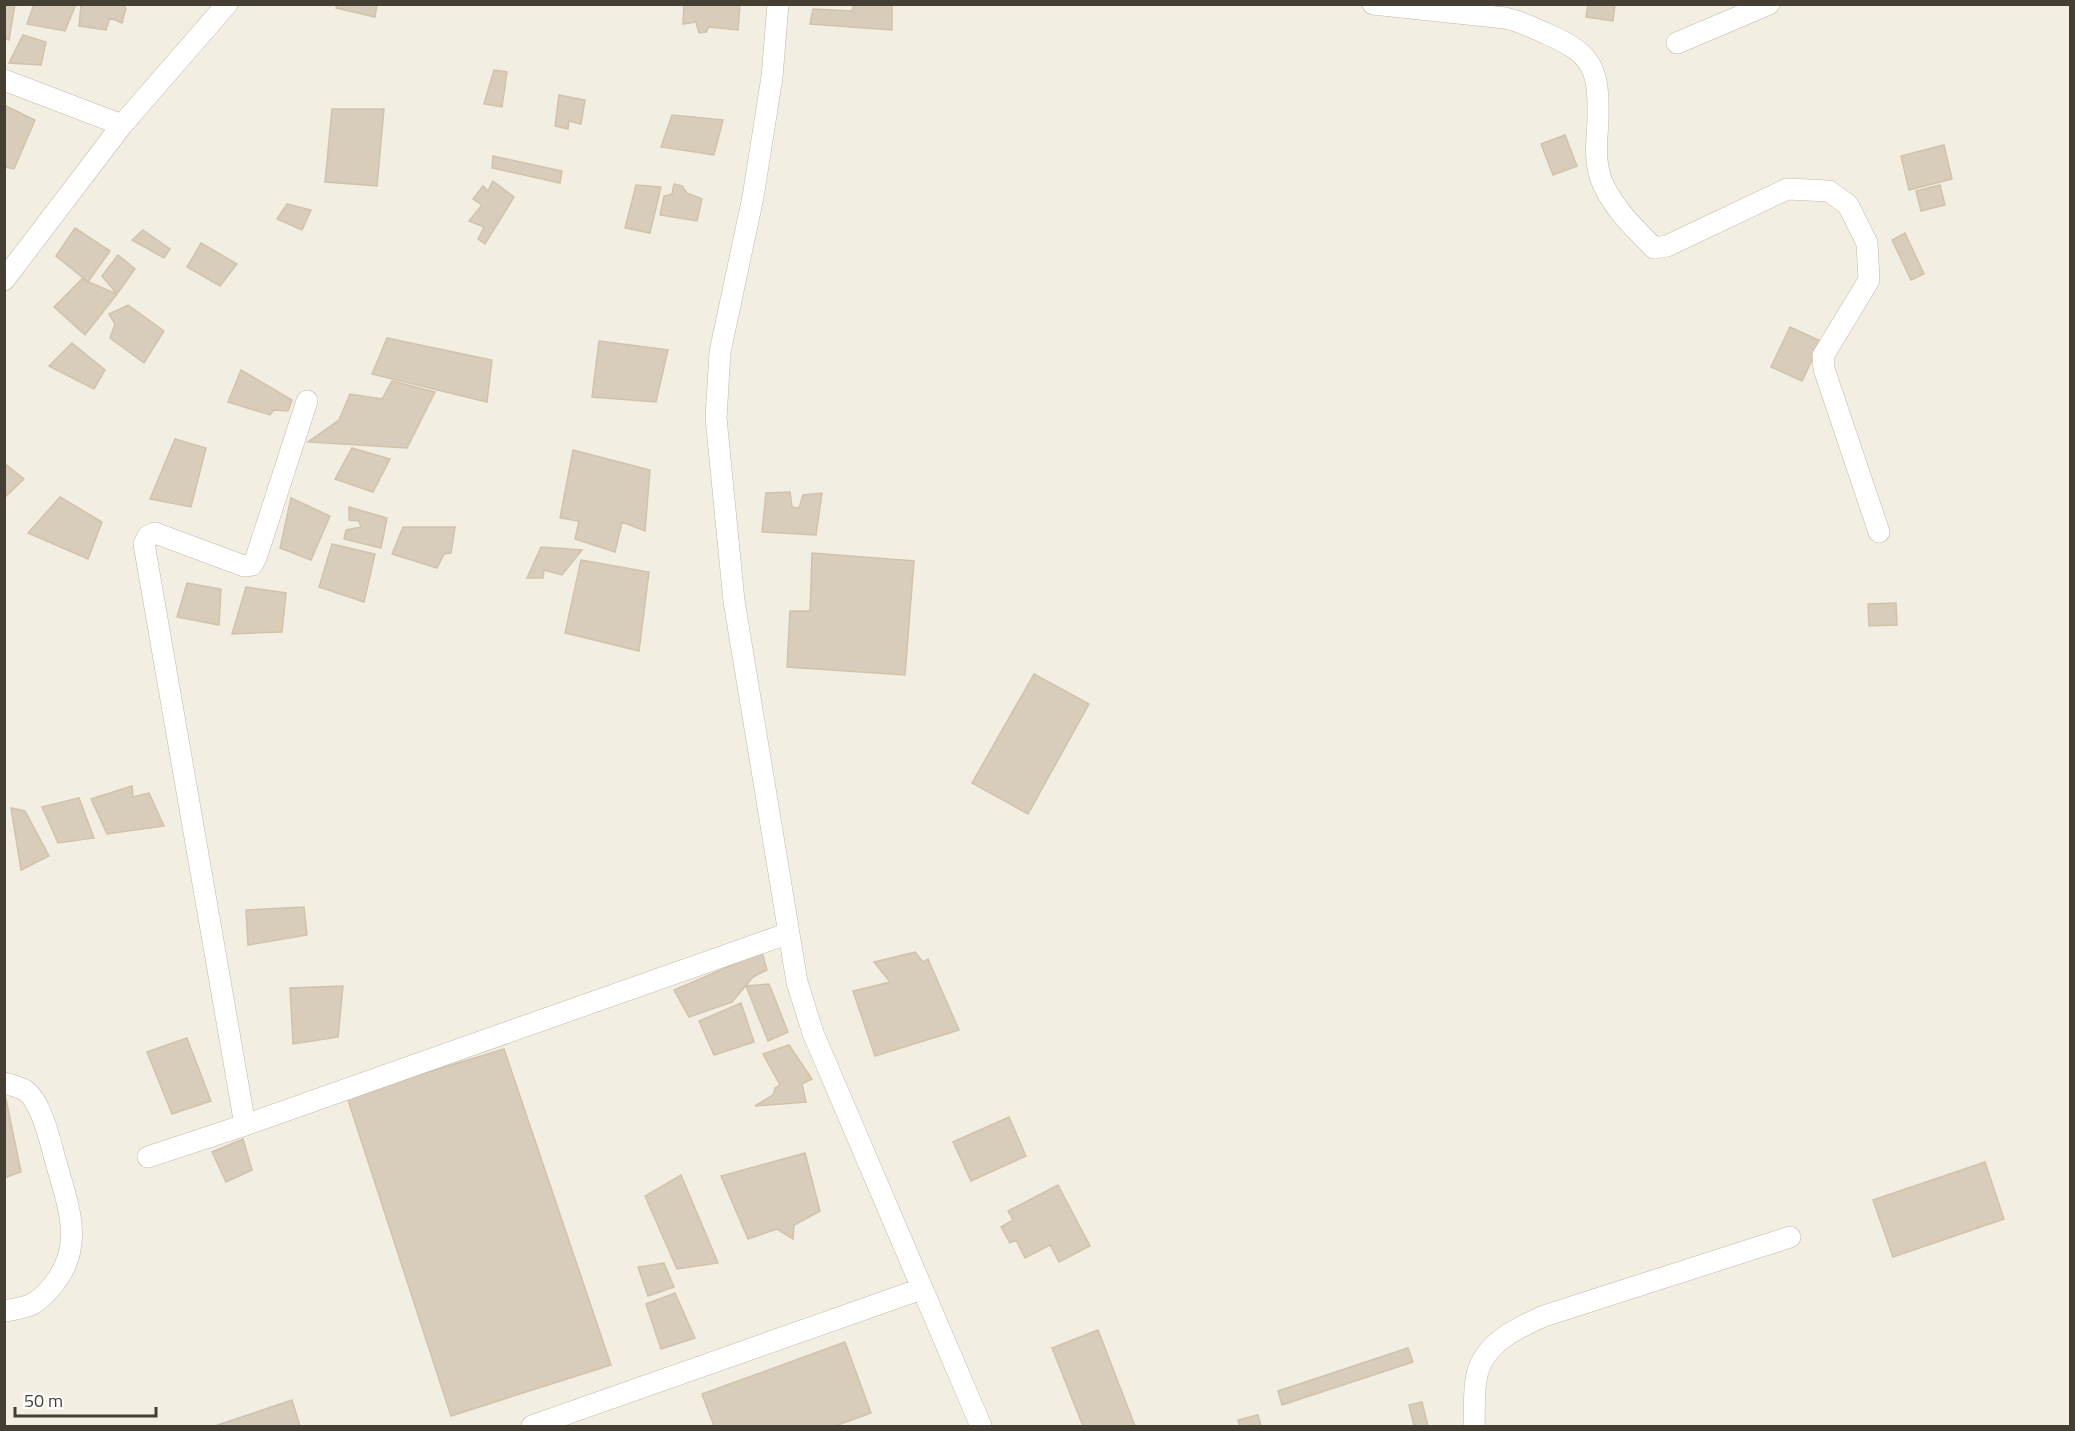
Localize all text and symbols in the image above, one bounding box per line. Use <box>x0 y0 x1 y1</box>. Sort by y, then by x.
scale bar <box>15 1380 156 1418</box>
text: 50 m <box>24 1387 63 1414</box>

